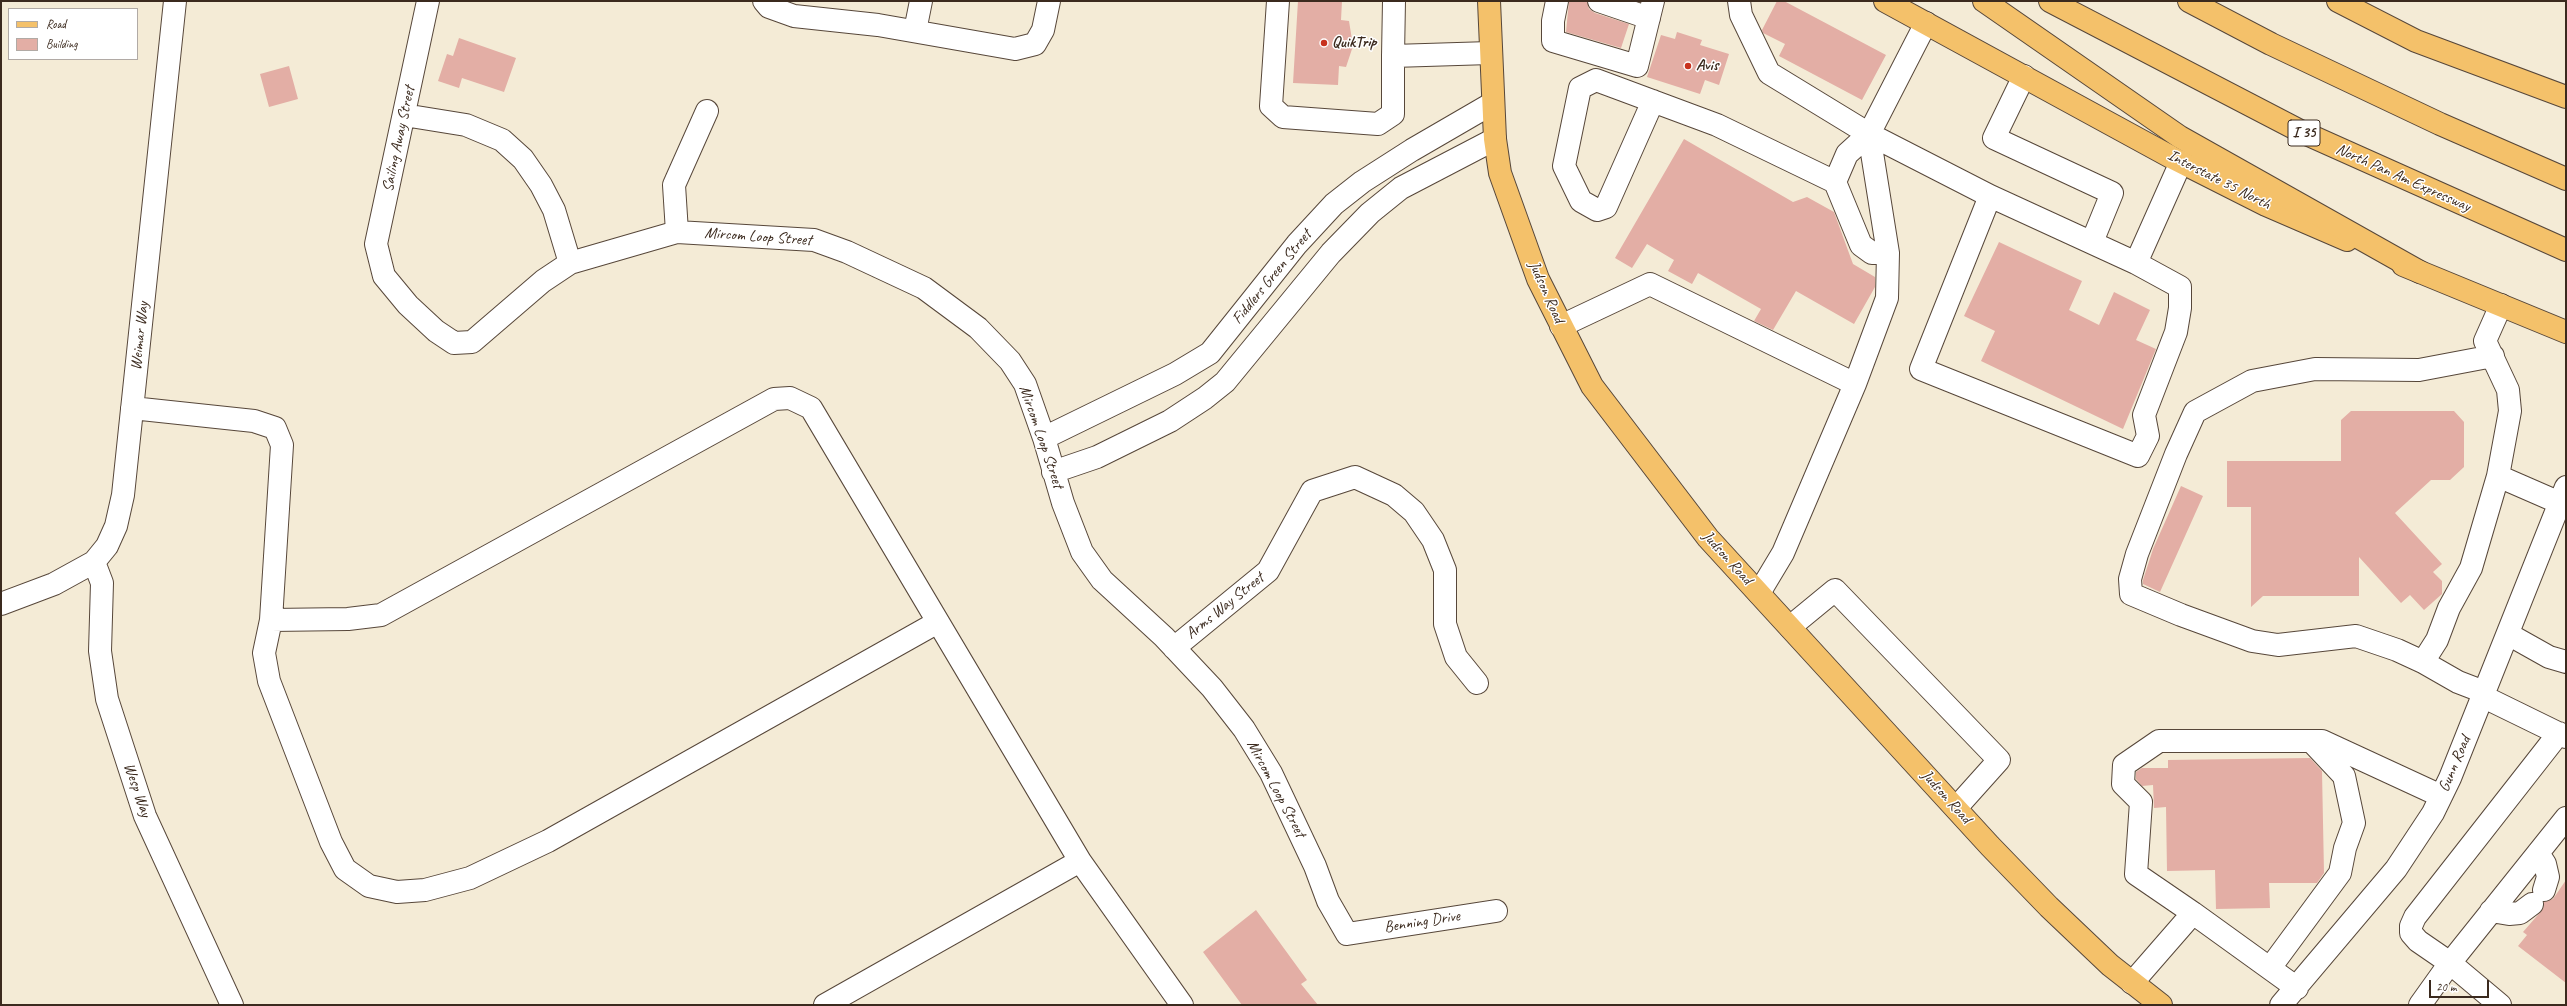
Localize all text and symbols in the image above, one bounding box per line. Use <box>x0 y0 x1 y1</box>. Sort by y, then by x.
legend <box>8 8 138 60</box>
text: Road <box>46 16 66 32</box>
place label: QuikTrip <box>1332 33 1376 53</box>
text: Building <box>46 36 78 52</box>
marker: QuikTrip <box>1319 38 1329 48</box>
place label: Avis <box>1696 56 1718 76</box>
marker: Avis <box>1683 61 1693 71</box>
street label: Sailing Away Street <box>378 84 420 194</box>
road number: I 35 <box>2288 120 2320 146</box>
street label: North Pan Am Expressway <box>2333 140 2473 216</box>
street label: Interstate 35 North <box>2164 146 2274 214</box>
street label: Mircom Loop Street <box>704 224 812 250</box>
street label: Fiddlers Green Street <box>1228 226 1316 328</box>
street label: Judson Road <box>1524 258 1568 326</box>
street label: Weimar Way <box>127 301 153 371</box>
street label: Mircom Loop Street <box>1014 383 1068 491</box>
street label: Judson Road <box>1698 527 1756 589</box>
street label: Arms Way Street <box>1182 569 1268 643</box>
street label: Gunn Road <box>2435 733 2475 795</box>
street label: Mircom Loop Street <box>1242 737 1310 841</box>
street label: Wesp Way <box>119 760 155 820</box>
street label: Judson Road <box>1917 766 1975 828</box>
street label: Benning Drive <box>1383 907 1461 937</box>
scale bar <box>2431 972 2491 998</box>
text: 20 m <box>2436 979 2456 995</box>

